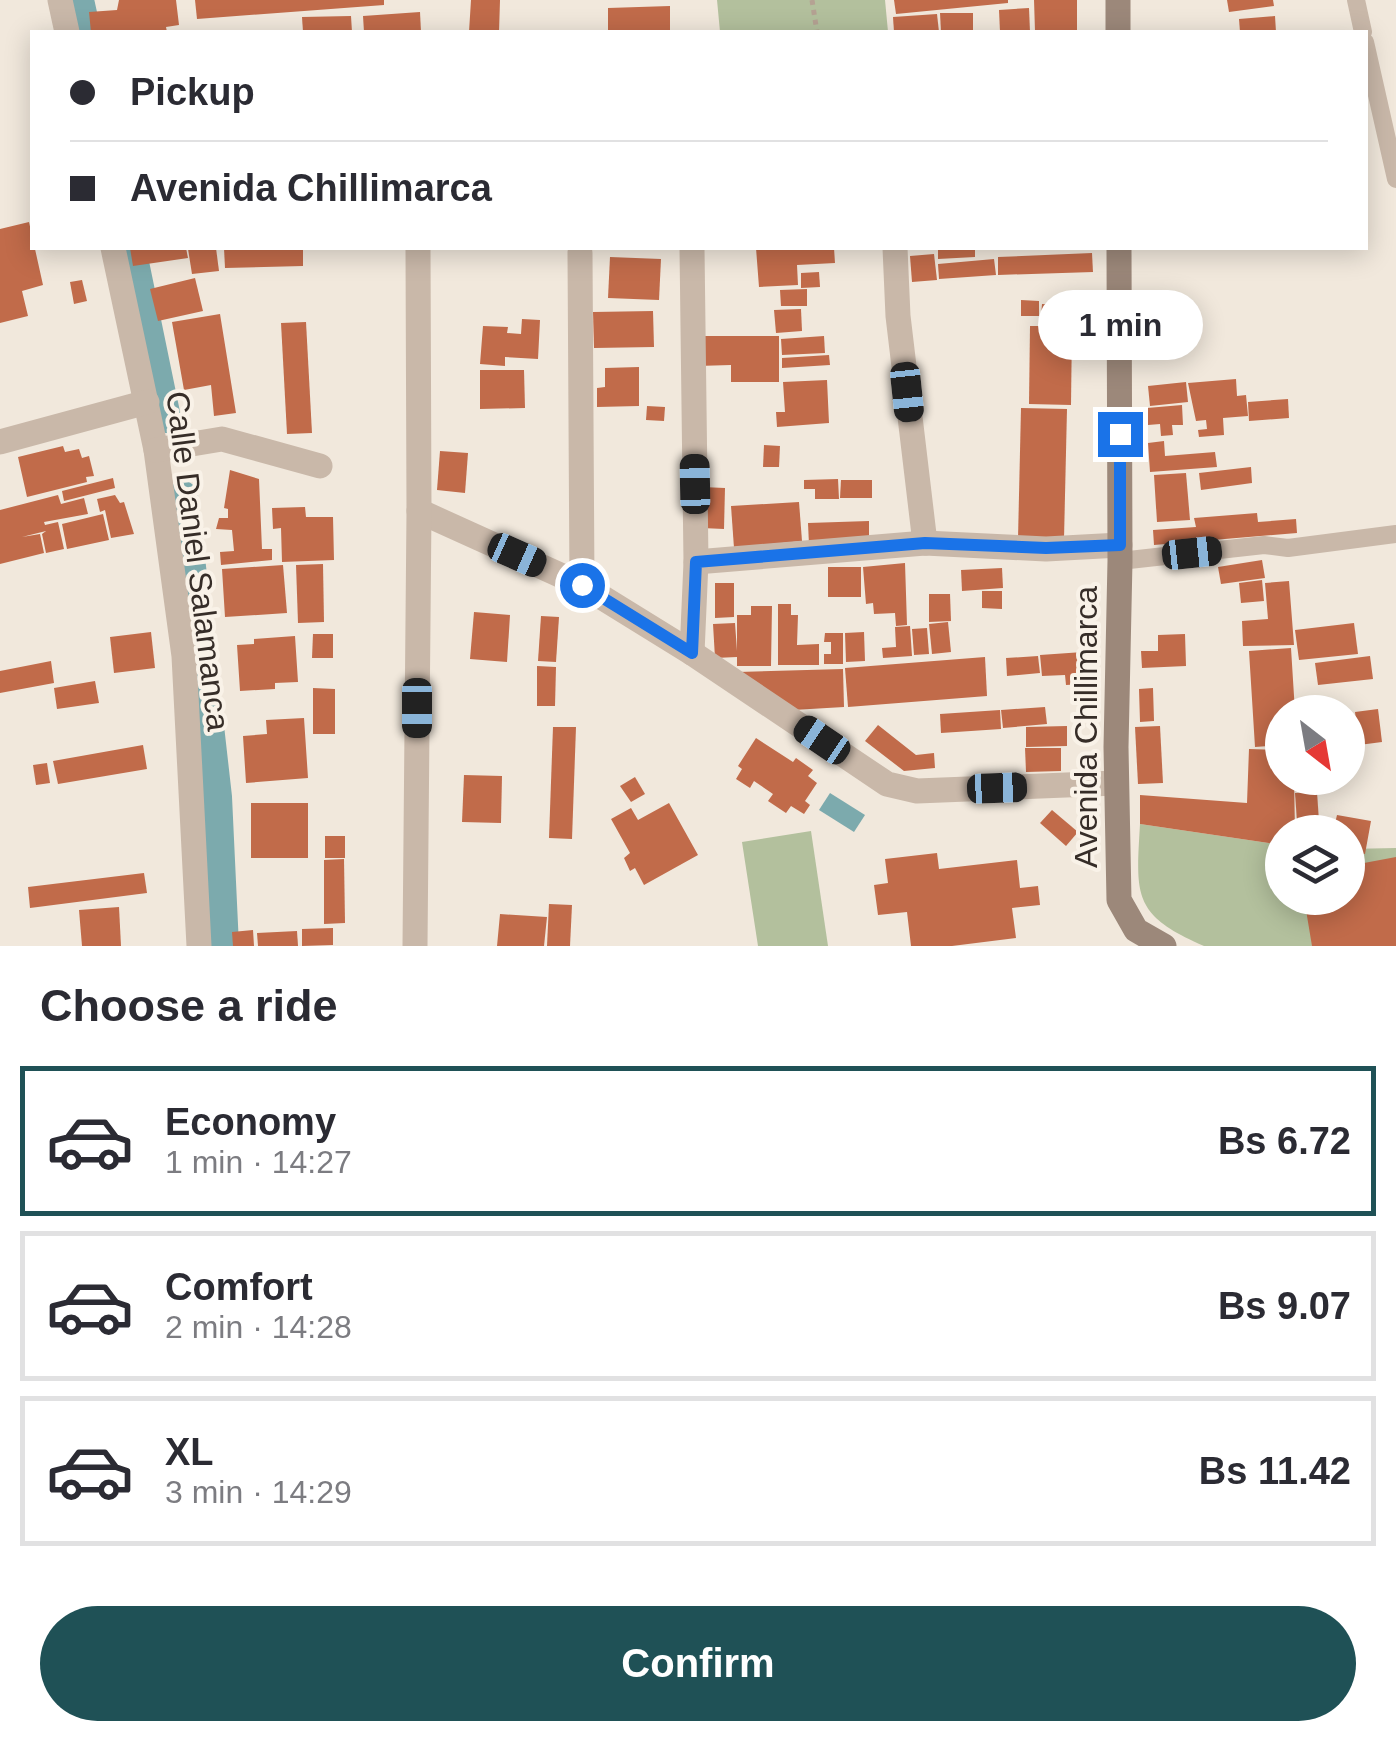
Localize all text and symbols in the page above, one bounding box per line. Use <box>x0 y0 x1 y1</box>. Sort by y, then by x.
text: Pickup <box>130 71 255 113</box>
text: Avenida Chillimarca <box>130 167 492 209</box>
callout: 1 min <box>1038 289 1202 359</box>
text: 1 min <box>1079 307 1162 343</box>
car <box>889 361 925 423</box>
street label: Calle Daniel Salamanca <box>159 389 237 733</box>
route end <box>1098 412 1143 457</box>
car <box>679 454 711 514</box>
car <box>483 529 551 581</box>
car <box>1161 535 1223 571</box>
route start <box>560 563 605 608</box>
street label: Avenida Chillimarca <box>1068 586 1104 868</box>
car <box>402 678 432 738</box>
north arrow <box>1265 695 1365 795</box>
map controls <box>1265 695 1365 915</box>
car <box>789 711 855 769</box>
car <box>966 772 1028 804</box>
button: layers <box>1265 815 1365 915</box>
text: Choose a ride <box>40 980 338 1031</box>
icon: car <box>45 1096 135 1186</box>
text: Economy <box>165 1101 336 1143</box>
text: Bs 6.72 <box>1218 1120 1351 1162</box>
text: 1 min · 14:27 <box>165 1144 352 1180</box>
icon: car <box>45 1261 135 1351</box>
text: Comfort <box>165 1266 313 1308</box>
text: Bs 9.07 <box>1218 1285 1351 1327</box>
text: 2 min · 14:28 <box>165 1309 352 1345</box>
icon: car <box>45 1426 135 1516</box>
text: XL <box>165 1431 214 1473</box>
text: Bs 11.42 <box>1199 1450 1351 1492</box>
text: 3 min · 14:29 <box>165 1474 352 1510</box>
button: Confirm <box>40 1606 1356 1721</box>

